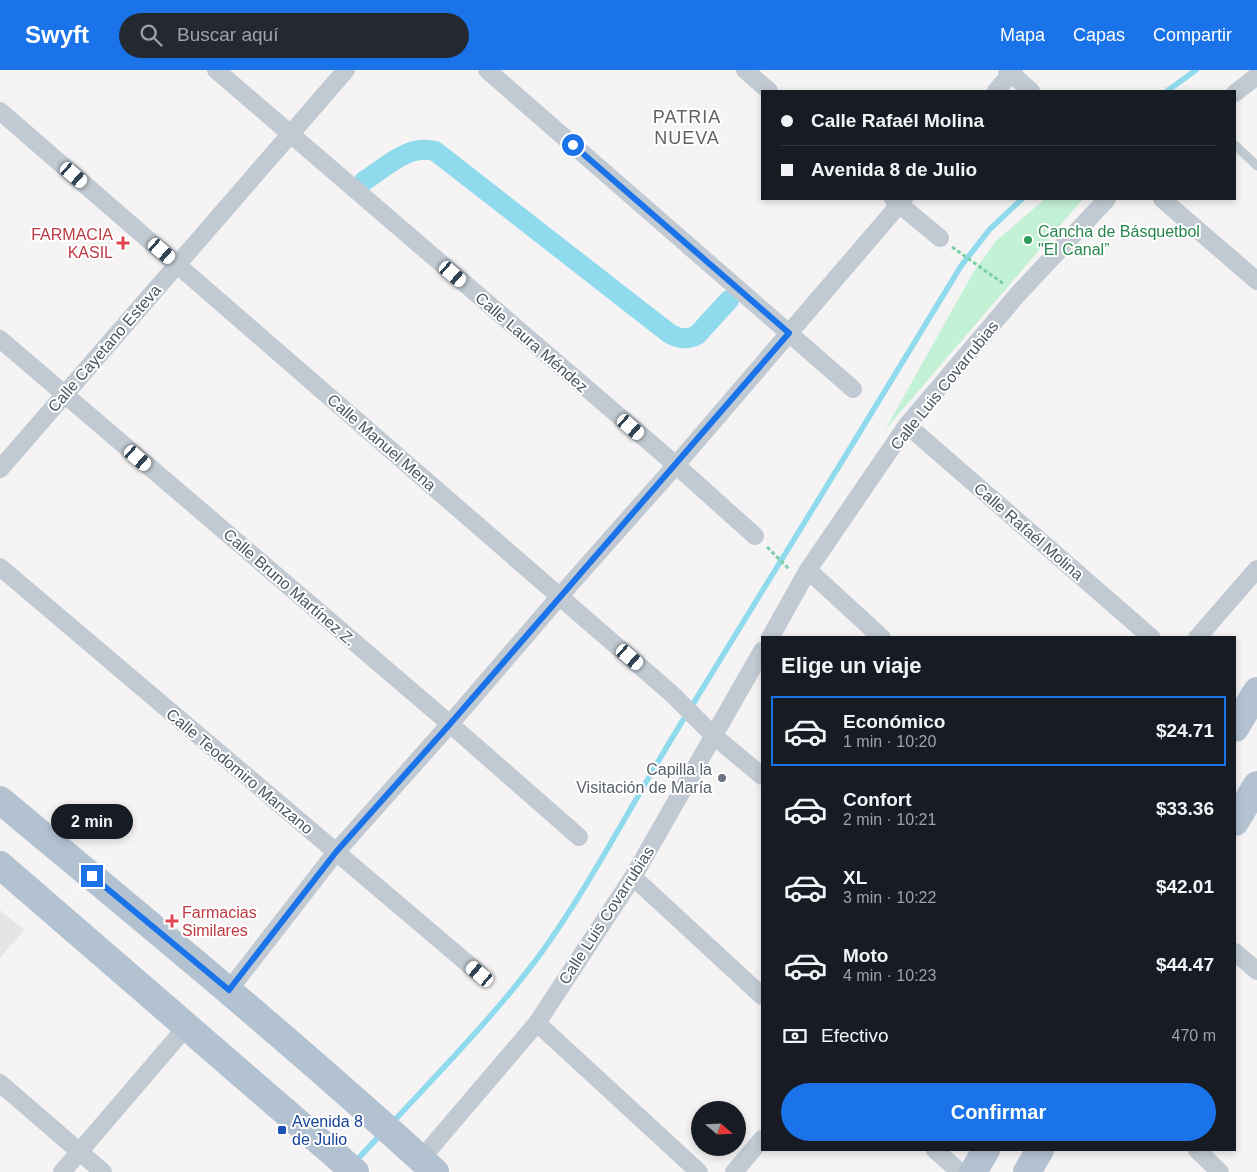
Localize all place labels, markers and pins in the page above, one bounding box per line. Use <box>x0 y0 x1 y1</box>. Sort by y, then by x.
place label: Cancha de Básquetbol "El Canal” <box>1038 223 1200 258</box>
place label: FARMACIA KASIL <box>31 226 113 261</box>
marker: Cancha de Básquetbol "El Canal” <box>1022 234 1034 246</box>
marker: FARMACIA KASIL <box>117 237 129 249</box>
place label: Capilla la Visitación de María <box>576 761 712 796</box>
marker: Capilla la Visitación de María <box>716 772 728 784</box>
place label: Farmacias Similares <box>182 904 257 939</box>
marker: Farmacias Similares <box>166 915 178 927</box>
place label: Avenida 8 de Julio <box>292 1113 363 1148</box>
marker: Avenida 8 de Julio <box>276 1124 288 1136</box>

